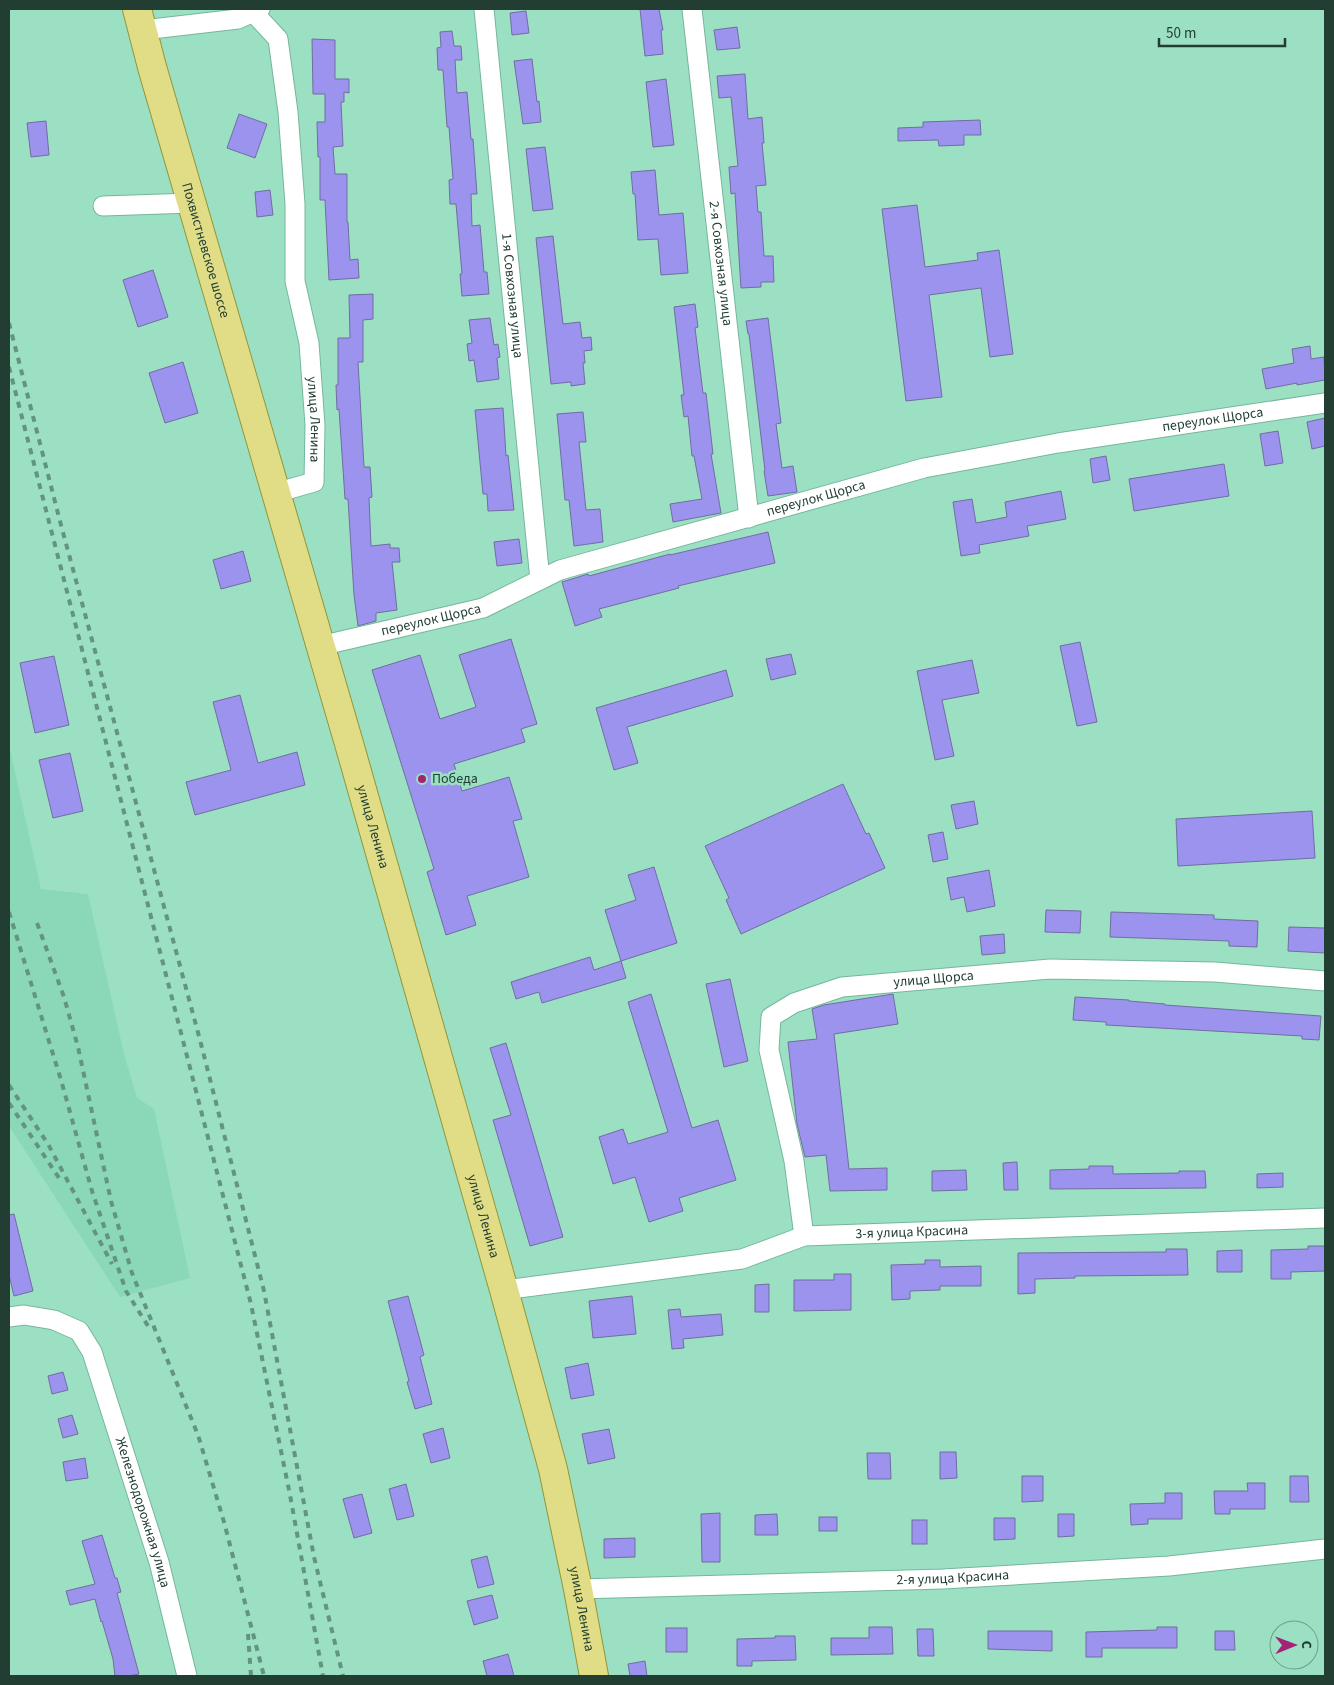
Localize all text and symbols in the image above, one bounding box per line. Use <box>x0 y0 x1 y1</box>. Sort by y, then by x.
scale bar <box>1159 15 1285 47</box>
text: 50 m <box>1166 23 1196 44</box>
street label: Похвистневское шоссе <box>176 180 235 321</box>
street label: 2-я Совхозная улица <box>704 200 737 327</box>
street label: 1-я Совхозная улица <box>496 232 528 359</box>
street label: улица Ленина <box>301 376 325 463</box>
street label: переулок Щорса <box>1161 402 1265 437</box>
street label: переулок Щорса <box>764 475 868 522</box>
street label: переулок Щорса <box>379 599 483 641</box>
place label: Победа <box>432 769 478 789</box>
marker: Победа <box>416 773 428 785</box>
street label: улица Ленина <box>351 783 394 871</box>
street label: улица Щорса <box>893 966 975 993</box>
street label: улица Ленина <box>462 1172 504 1260</box>
street label: 3-я улица Красина <box>855 1220 968 1244</box>
street label: Железнодорожная улица <box>110 1435 175 1590</box>
street label: улица Ленина <box>564 1565 599 1653</box>
street label: 2-я улица Красина <box>896 1565 1010 1590</box>
north arrow <box>1269 1620 1319 1670</box>
text: С <box>1296 1641 1316 1649</box>

